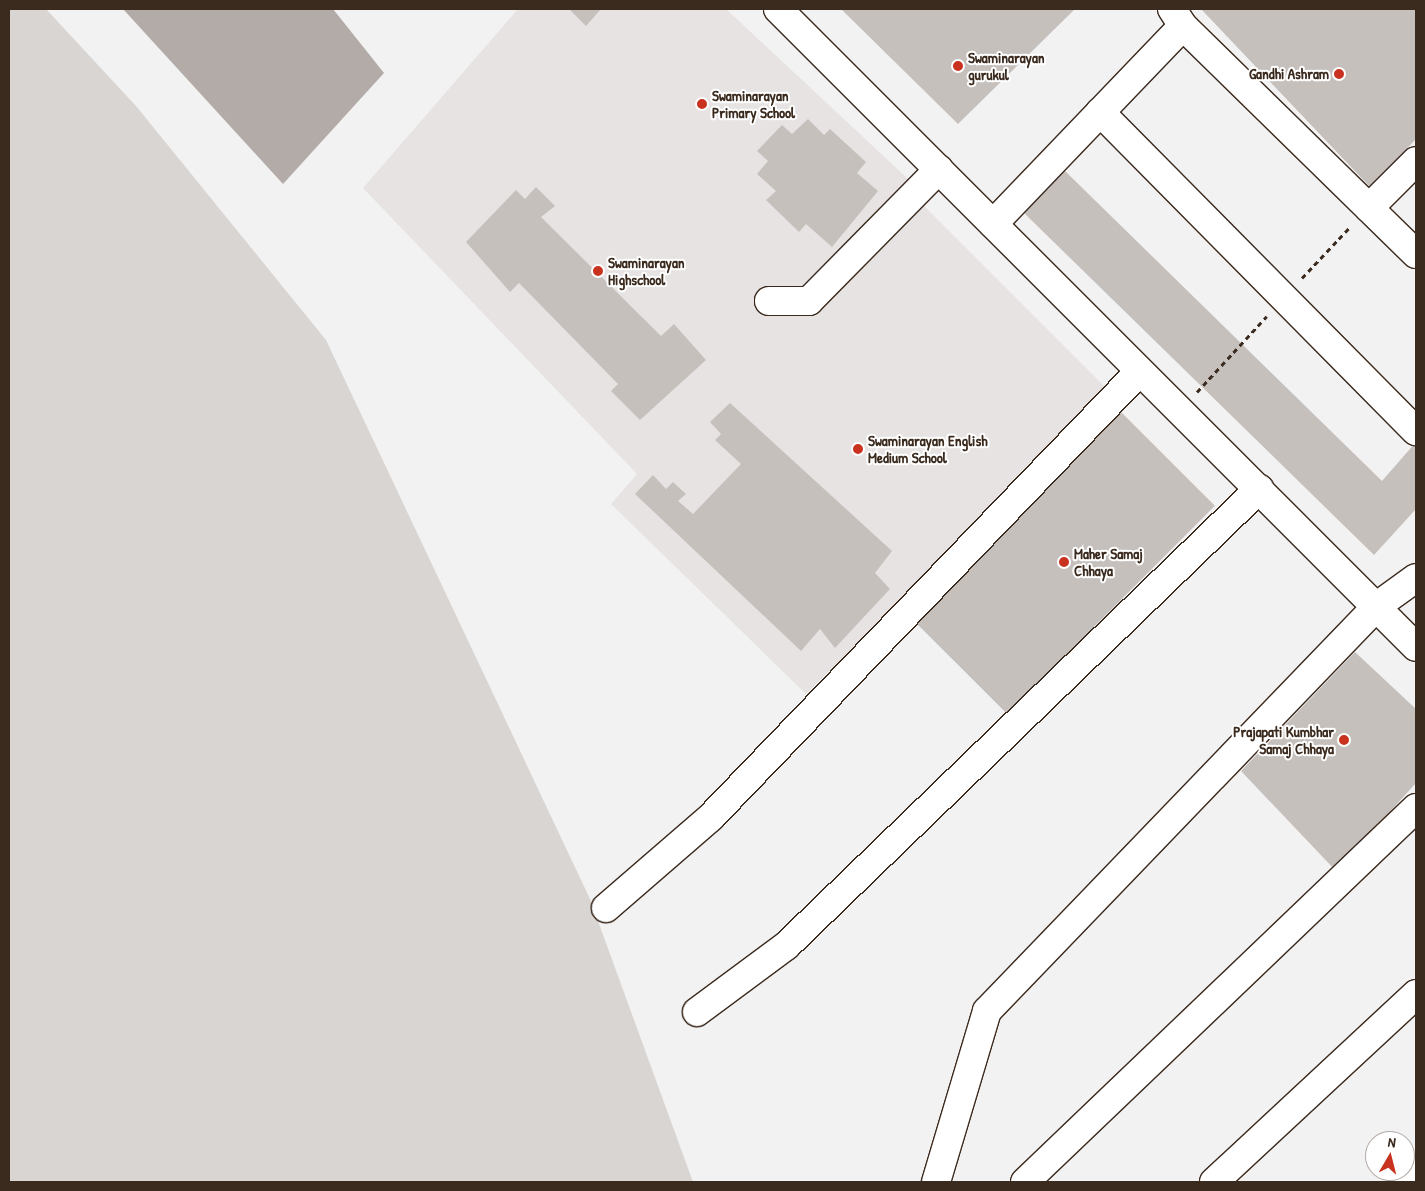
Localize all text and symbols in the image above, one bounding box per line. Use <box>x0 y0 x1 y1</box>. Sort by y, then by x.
place label: Swaminarayan gurukul <box>968 48 1045 83</box>
marker: Swaminarayan gurukul <box>952 60 964 72</box>
place label: Gandhi Ashram <box>1249 65 1329 83</box>
marker: Gandhi Ashram <box>1333 68 1345 80</box>
place label: Swaminarayan Primary School <box>712 86 795 121</box>
marker: Swaminarayan Primary School <box>696 98 708 110</box>
place label: Swaminarayan Highschool <box>608 253 685 288</box>
marker: Swaminarayan Highschool <box>592 265 604 277</box>
place label: Swaminarayan English Medium School <box>868 431 988 466</box>
marker: Swaminarayan English Medium School <box>852 443 864 455</box>
place label: Maher Samaj Chhaya <box>1074 544 1143 579</box>
marker: Maher Samaj Chhaya <box>1058 556 1070 568</box>
place label: Prajapati Kumbhar Samaj Chhaya <box>1233 722 1334 757</box>
marker: Prajapati Kumbhar Samaj Chhaya <box>1338 734 1350 746</box>
north arrow <box>1365 1131 1415 1181</box>
text: N <box>1387 1132 1397 1152</box>

